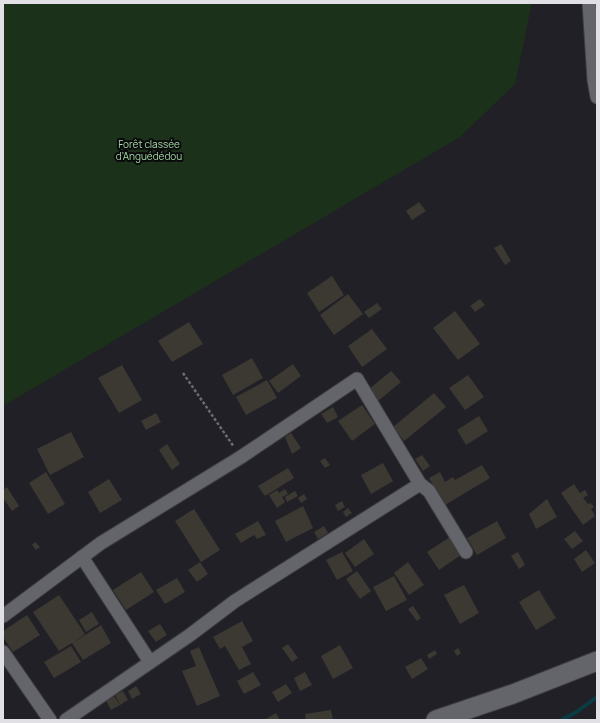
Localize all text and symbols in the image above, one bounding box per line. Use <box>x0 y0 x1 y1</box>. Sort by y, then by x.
park label: Forêt classée d’Anguédédou <box>116 137 182 163</box>

